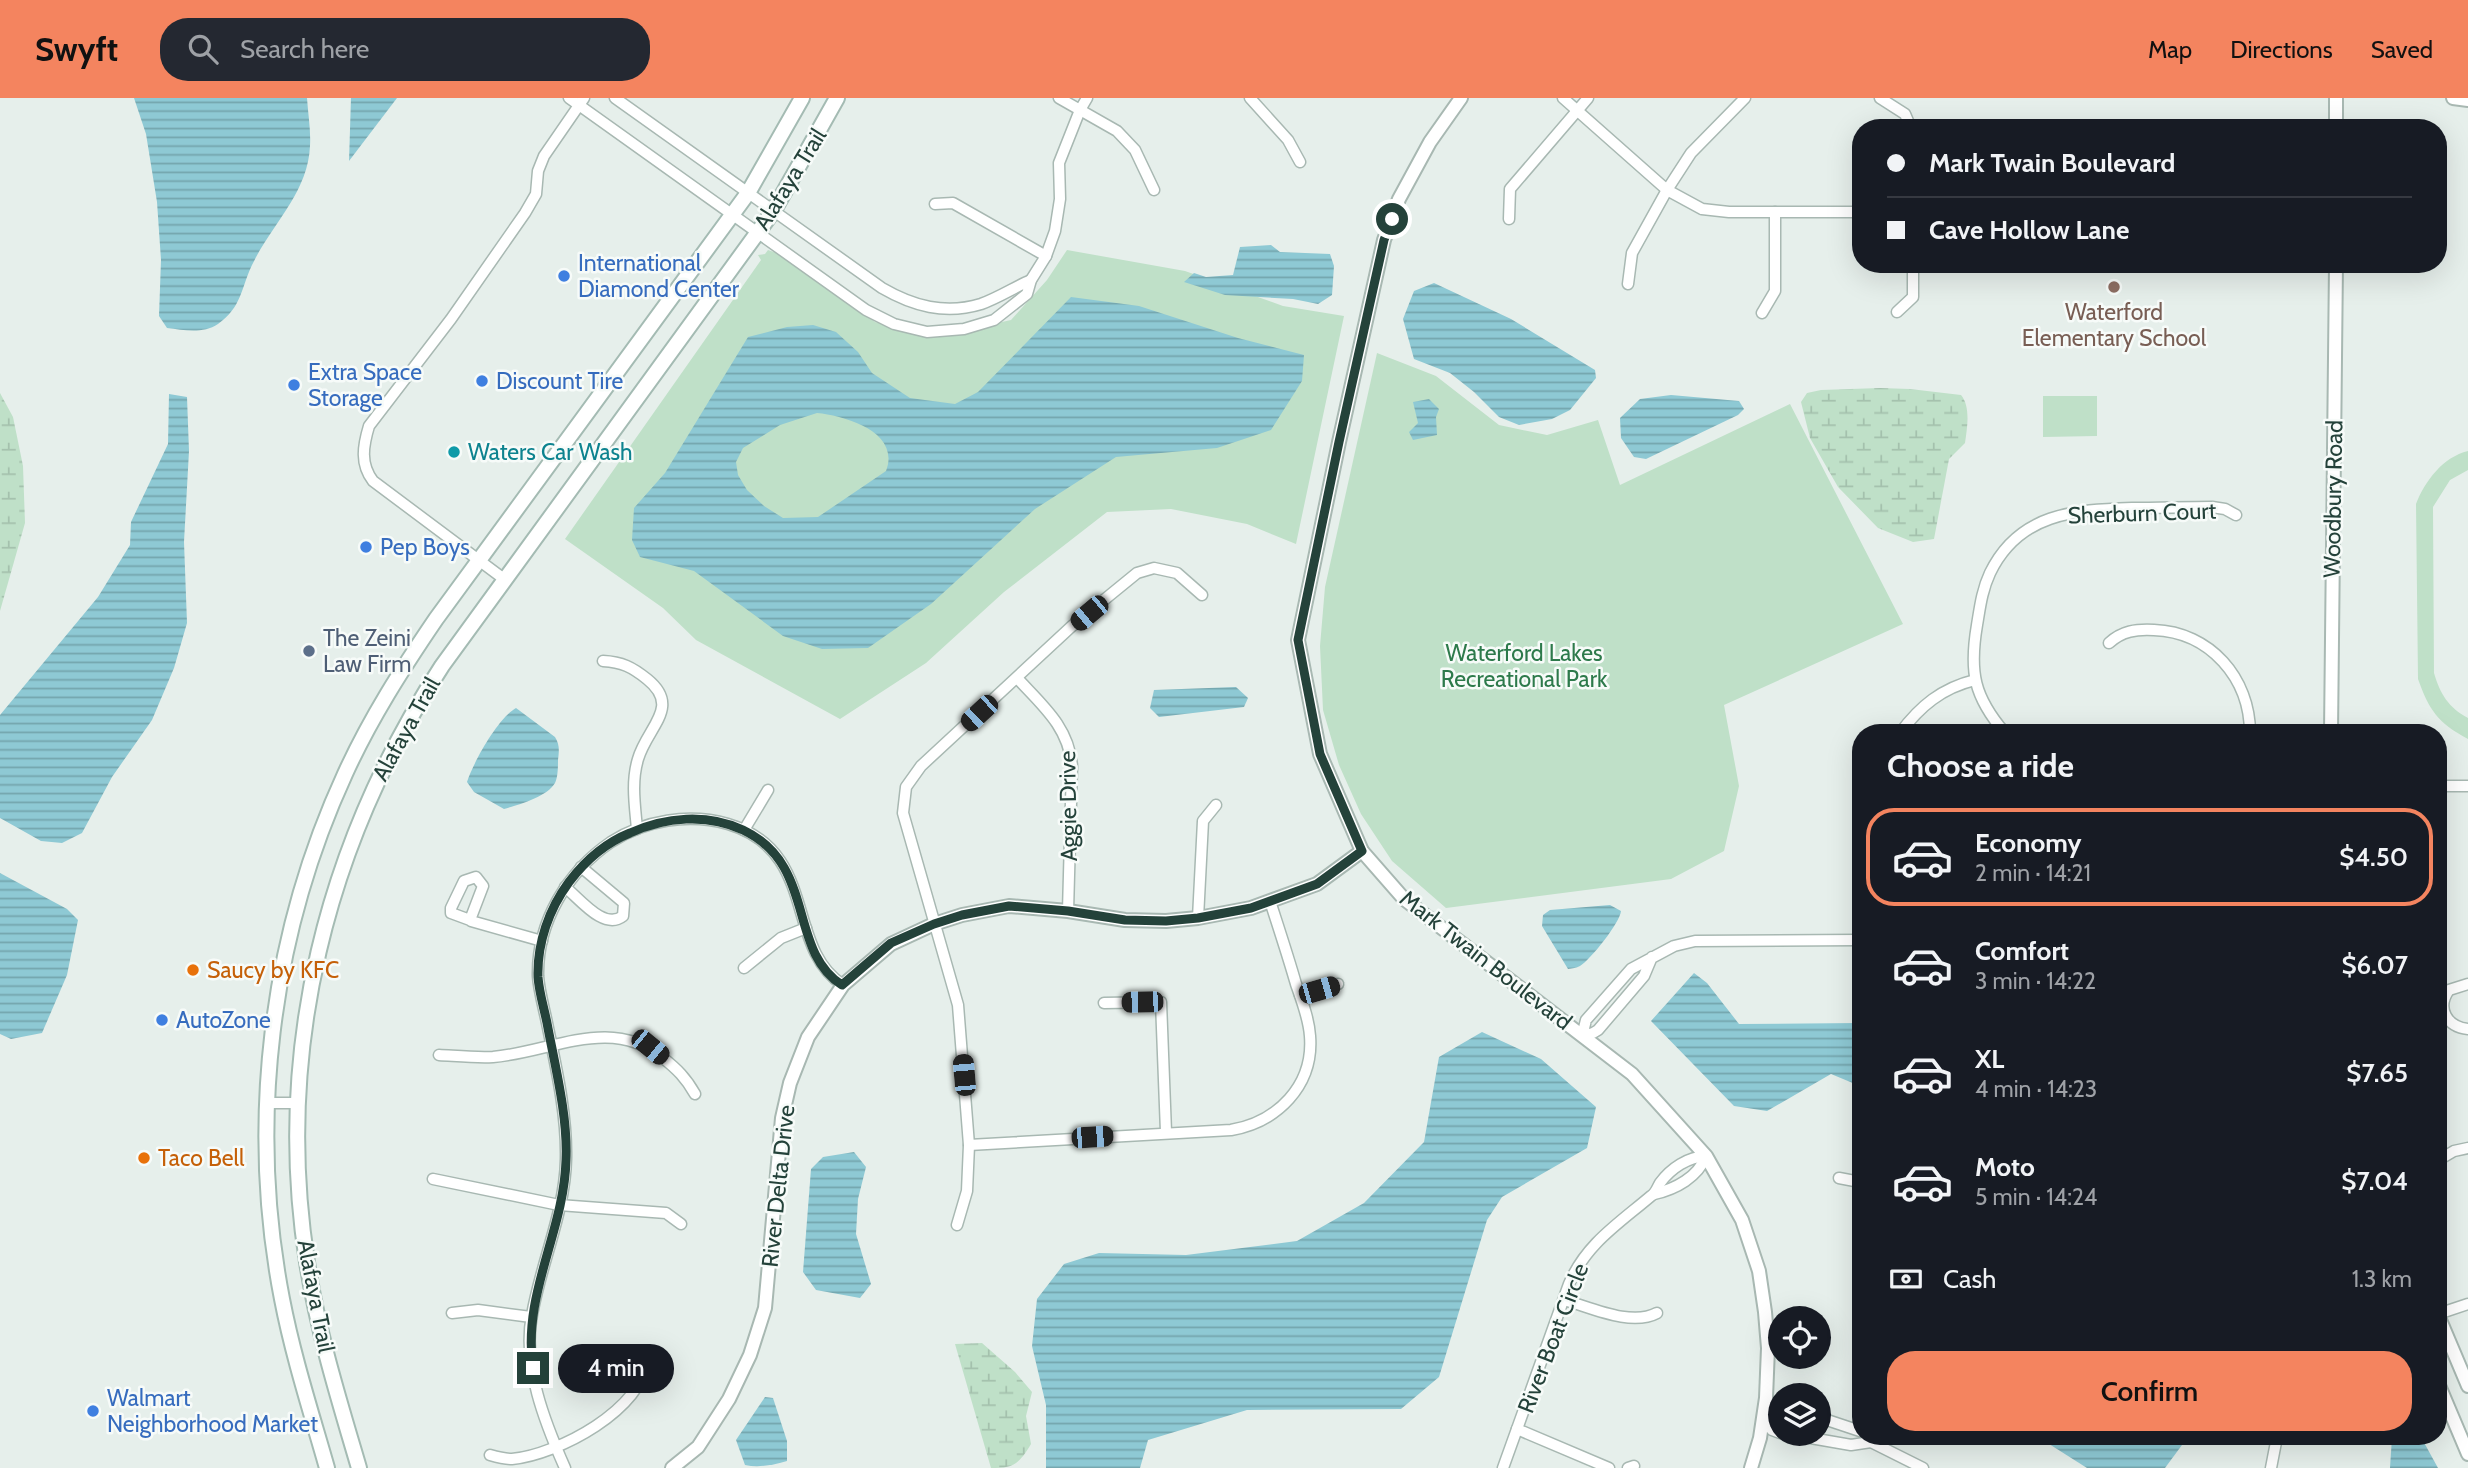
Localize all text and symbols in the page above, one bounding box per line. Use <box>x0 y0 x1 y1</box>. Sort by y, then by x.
search box <box>160 18 650 81</box>
text: Swyft <box>35 29 118 69</box>
icon: search <box>184 30 222 68</box>
text: Search here <box>240 33 369 65</box>
text: Map <box>2148 35 2192 64</box>
text: Directions <box>2230 35 2333 64</box>
text: Saved <box>2371 35 2433 64</box>
street label: Alafaya Trail <box>748 122 833 235</box>
text: Mark Twain Boulevard <box>1929 147 2175 179</box>
route start <box>1376 203 1408 235</box>
text: Cave Hollow Lane <box>1929 214 2129 246</box>
place label: International Diamond Center <box>578 249 740 303</box>
marker: International Diamond Center <box>556 268 572 284</box>
marker: Waterford Elementary School <box>2106 279 2122 295</box>
place label: Waterford Elementary School <box>2022 298 2207 352</box>
place label: Extra Space Storage <box>308 358 422 412</box>
place label: Discount Tire <box>496 367 623 395</box>
marker: Discount Tire <box>474 373 490 389</box>
marker: Extra Space Storage <box>286 377 302 393</box>
street label: Woodbury Road <box>2318 420 2348 578</box>
place label: Waters Car Wash <box>468 438 633 466</box>
marker: Waters Car Wash <box>446 444 462 460</box>
street label: Sherburn Court <box>2067 496 2217 530</box>
place label: Pep Boys <box>380 533 470 561</box>
marker: Pep Boys <box>358 539 374 555</box>
car <box>1067 591 1112 635</box>
place label: The Zeini Law Firm <box>323 624 411 678</box>
park label: Waterford Lakes Recreational Park <box>1441 639 1608 693</box>
marker: The Zeini Law Firm <box>301 643 317 659</box>
street label: Alafaya Trail <box>366 672 446 786</box>
car <box>957 691 1002 735</box>
text: Choose a ride <box>1887 746 2074 785</box>
street label: Aggie Drive <box>1053 750 1083 862</box>
icon: car <box>1891 826 1954 889</box>
text: Economy <box>1975 827 2081 859</box>
text: $4.50 <box>2339 841 2408 873</box>
text: 2 min · 14:21 <box>1975 859 2091 887</box>
street label: Mark Twain Boulevard <box>1394 884 1578 1036</box>
icon: car <box>1891 934 1954 997</box>
text: Comfort <box>1975 935 2069 967</box>
text: $6.07 <box>2342 949 2408 981</box>
place label: Saucy by KFC <box>207 956 339 984</box>
marker: Saucy by KFC <box>185 962 201 978</box>
text: 3 min · 14:22 <box>1975 967 2096 995</box>
car <box>1296 974 1343 1006</box>
car <box>1121 991 1164 1013</box>
place label: AutoZone <box>176 1006 271 1034</box>
marker: AutoZone <box>154 1012 170 1028</box>
car <box>628 1026 673 1068</box>
icon: car <box>1891 1042 1954 1105</box>
text: XL <box>1975 1043 2004 1075</box>
car <box>952 1053 977 1097</box>
text: $7.65 <box>2346 1057 2408 1089</box>
text: 4 min · 14:23 <box>1975 1075 2097 1103</box>
street label: River Delta Drive <box>756 1103 800 1269</box>
car <box>1071 1125 1114 1149</box>
place label: Taco Bell <box>158 1144 245 1172</box>
marker: Taco Bell <box>136 1150 152 1166</box>
icon: car <box>1891 1150 1954 1213</box>
text: Moto <box>1975 1151 2035 1183</box>
text: $7.04 <box>2341 1165 2408 1197</box>
text: 5 min · 14:24 <box>1975 1183 2097 1211</box>
street label: Alafaya Trail <box>291 1237 341 1356</box>
street label: River Boat Circle <box>1512 1259 1595 1417</box>
icon: cash <box>1887 1260 1925 1298</box>
text: Cash <box>1943 1263 1996 1295</box>
text: 1.3 km <box>2352 1265 2412 1293</box>
map controls <box>1768 1306 1831 1446</box>
button: locate <box>1768 1306 1831 1369</box>
callout: 4 min <box>558 1344 673 1392</box>
button: Confirm <box>1887 1351 2412 1431</box>
route end <box>517 1352 549 1384</box>
text: 4 min <box>587 1354 645 1382</box>
button: layers <box>1768 1383 1831 1446</box>
place label: Walmart Neighborhood Market <box>107 1384 318 1438</box>
marker: Walmart Neighborhood Market <box>85 1403 101 1419</box>

